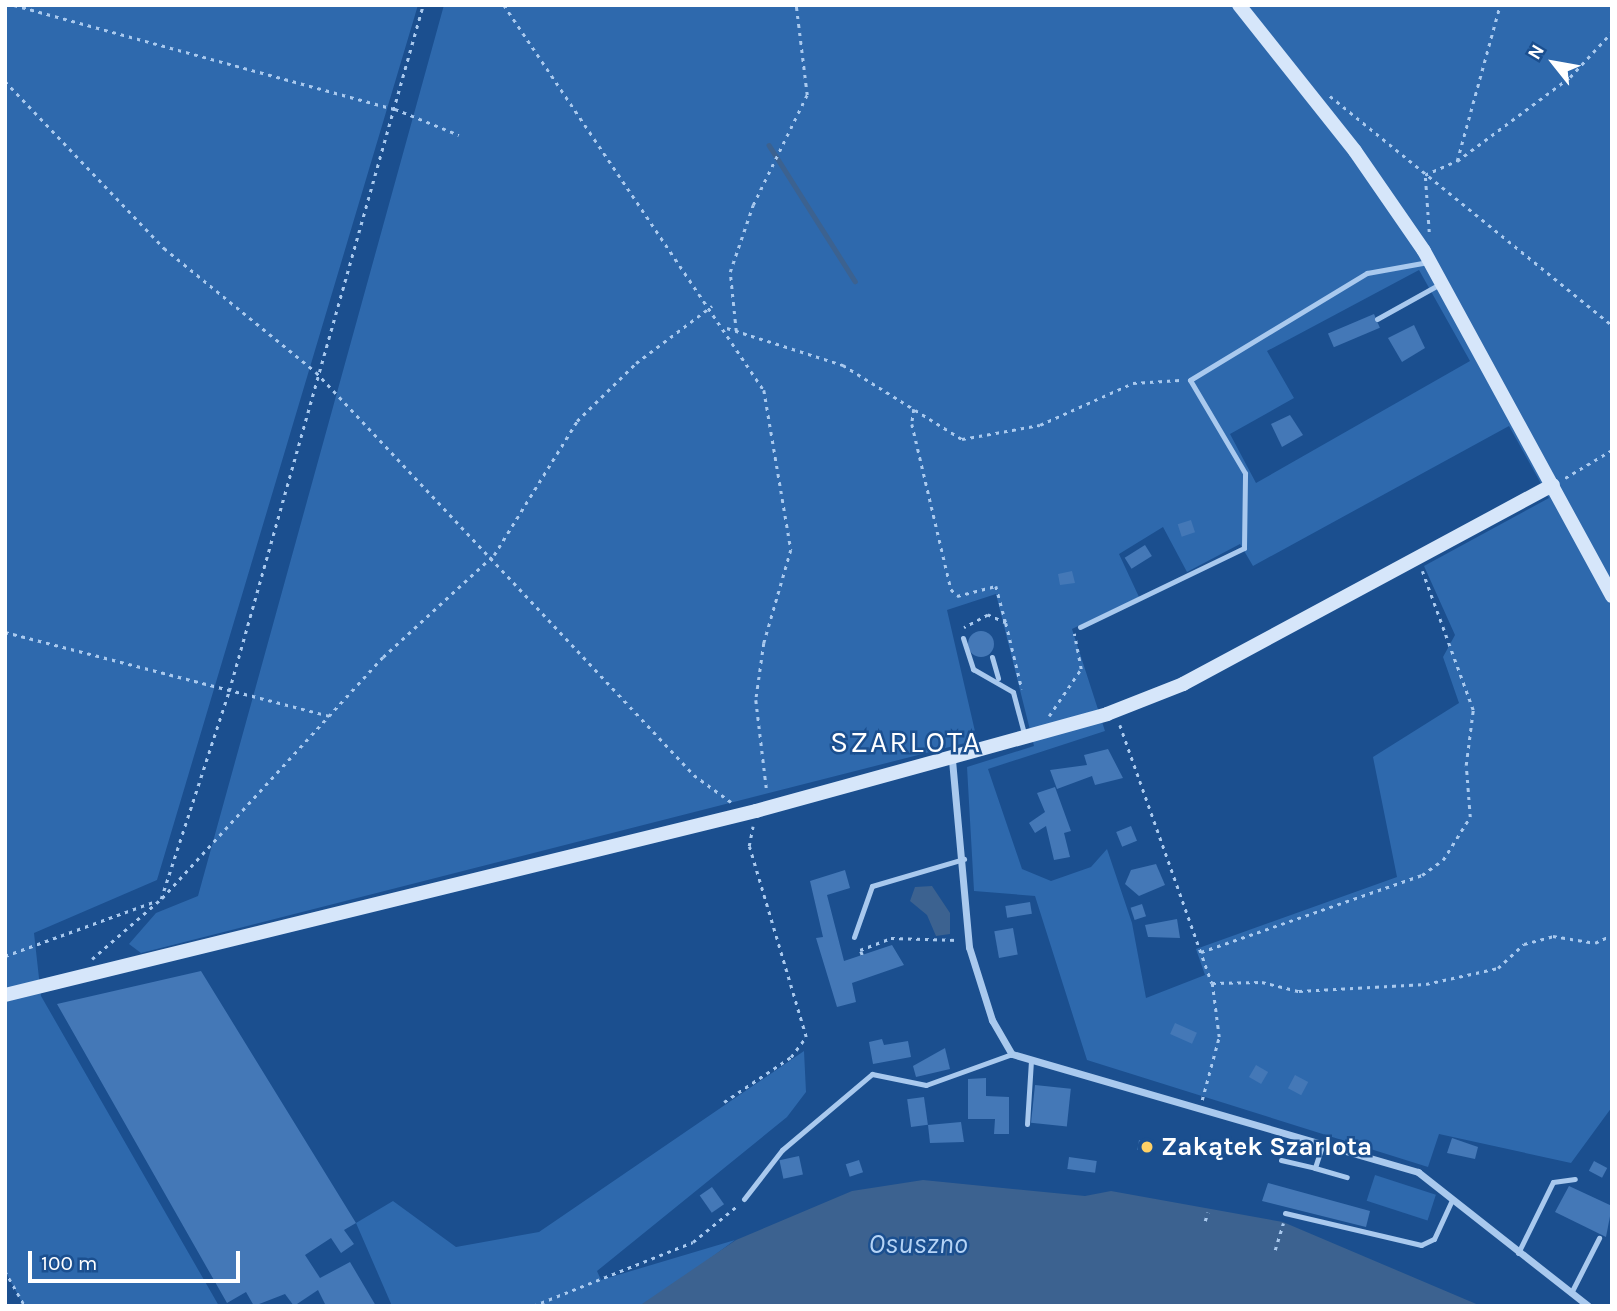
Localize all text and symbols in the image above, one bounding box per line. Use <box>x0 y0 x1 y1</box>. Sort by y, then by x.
north arrow <box>1519 28 1589 98</box>
text: N <box>1523 41 1549 64</box>
district label: SZARLOTA <box>831 724 981 760</box>
place label: Zakątek Szarlota <box>1161 1131 1372 1163</box>
marker: Zakątek Szarlota <box>1139 1139 1155 1155</box>
water label: Osuszno <box>869 1227 967 1261</box>
scale bar <box>32 1238 243 1282</box>
text: 100 m <box>41 1251 98 1275</box>

